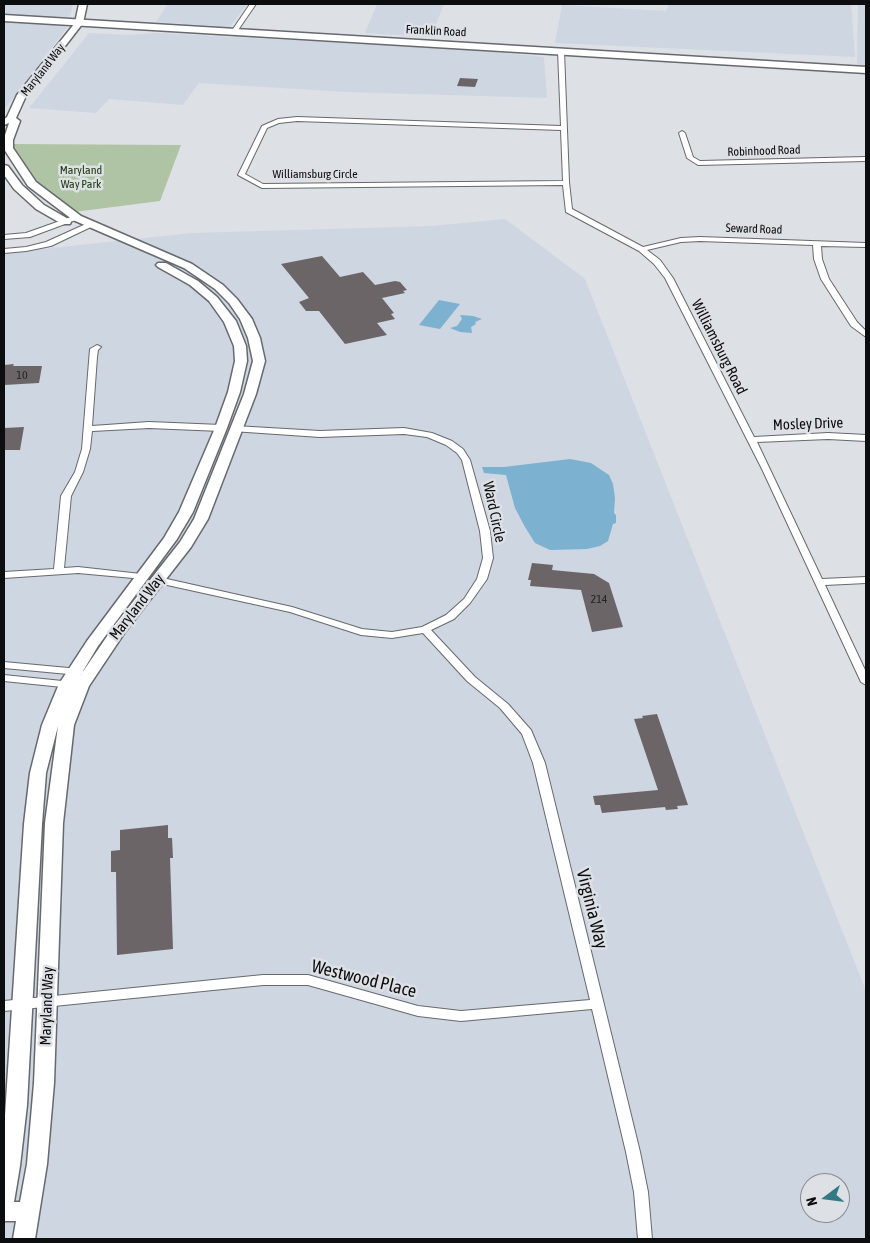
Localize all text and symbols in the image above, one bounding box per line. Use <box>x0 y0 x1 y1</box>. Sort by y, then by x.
street label: Franklin Road <box>405 22 467 40</box>
street label: Maryland Way <box>18 41 68 99</box>
street label: Robinhood Road <box>727 143 801 159</box>
park label: Maryland Way Park <box>60 163 102 191</box>
street label: Williamsburg Circle <box>272 167 358 181</box>
street label: Seward Road <box>725 221 783 237</box>
street label: Williamsburg Road <box>687 296 751 398</box>
house number: 10 <box>16 368 28 382</box>
street label: Mosley Drive <box>773 414 843 434</box>
street label: Ward Circle <box>479 480 509 544</box>
street label: Maryland Way <box>106 570 168 644</box>
house number: 214 <box>591 592 607 606</box>
street label: Virginia Way <box>572 867 612 951</box>
street label: Westwood Place <box>309 956 419 1002</box>
street label: Maryland Way <box>37 966 57 1046</box>
north arrow <box>800 1173 850 1223</box>
text: N <box>803 1196 820 1208</box>

